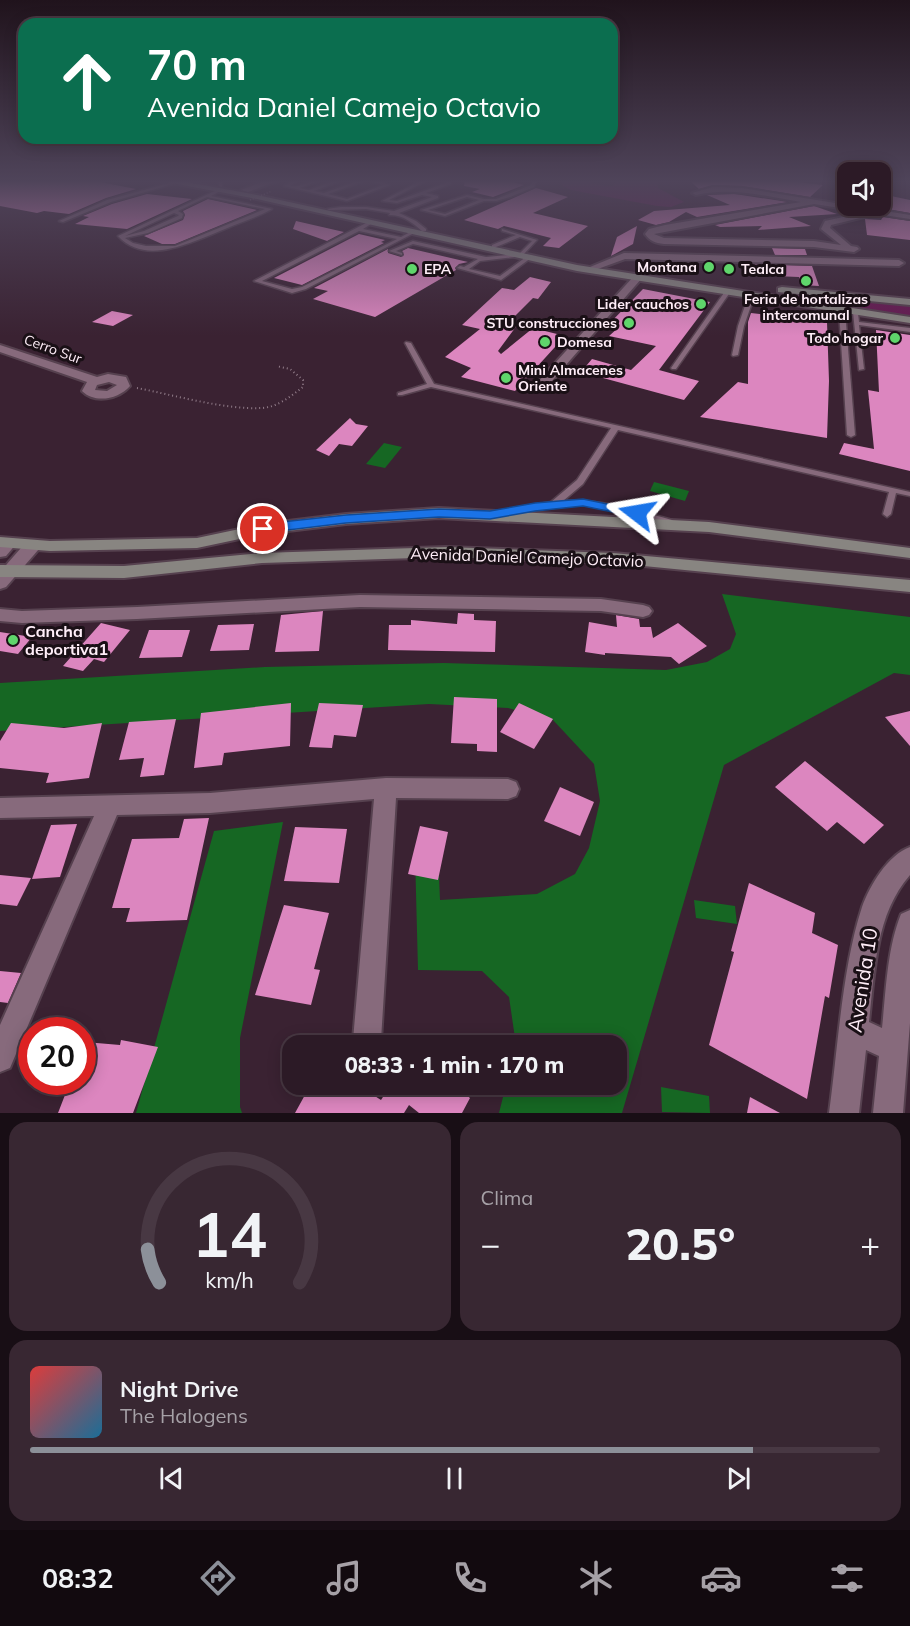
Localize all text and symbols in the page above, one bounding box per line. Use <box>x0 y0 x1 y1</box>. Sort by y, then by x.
text: 70 m <box>147 38 247 91</box>
icon: ahead <box>48 42 126 120</box>
text: Avenida Daniel Camejo Octavio <box>147 90 541 124</box>
map controls <box>837 162 891 216</box>
button: sound <box>837 162 891 216</box>
place label: Montana <box>637 258 697 276</box>
place label: EPA <box>424 260 452 278</box>
marker: Montana <box>702 260 716 274</box>
place label: Tealca <box>741 260 784 278</box>
marker: EPA <box>405 262 419 276</box>
marker: Tealca <box>722 262 736 276</box>
marker: Feria de hortalizas intercomunal <box>799 274 813 288</box>
place label: Feria de hortalizas intercomunal <box>744 290 868 324</box>
place label: Lider cauchos <box>597 295 689 313</box>
marker: Lider cauchos <box>694 297 708 311</box>
place label: STU construcciones <box>487 314 617 332</box>
marker: STU construcciones <box>622 316 636 330</box>
place label: Todo hogar <box>807 329 883 347</box>
street label: Cerro Sur <box>22 330 85 368</box>
marker: Todo hogar <box>888 331 902 345</box>
place label: Domesa <box>557 333 612 351</box>
marker: Domesa <box>538 335 552 349</box>
place label: Mini Almacenes Oriente <box>518 361 623 395</box>
marker: Mini Almacenes Oriente <box>499 371 513 385</box>
position arrow <box>605 481 669 545</box>
pin <box>237 503 288 554</box>
icon: arrive <box>246 512 279 545</box>
street label: Avenida Daniel Camejo Octavio <box>410 543 644 571</box>
place label: Cancha deportiva1 <box>25 621 108 659</box>
marker: Cancha deportiva1 <box>6 633 20 647</box>
street label: Avenida 10 <box>841 926 883 1034</box>
speed limit sign: 20 <box>18 1017 96 1095</box>
text: 08:33 · 1 min · 170 m <box>345 1051 564 1079</box>
text: Clima <box>481 1185 533 1210</box>
text: 14 <box>192 1194 267 1273</box>
text: 20.5° <box>625 1215 735 1271</box>
text: − <box>481 1223 500 1264</box>
text: + <box>860 1223 880 1264</box>
text: km/h <box>205 1267 254 1294</box>
text: Night Drive <box>120 1375 239 1403</box>
text: The Halogens <box>120 1403 248 1428</box>
icon: previous <box>155 1462 188 1495</box>
icon: pause <box>438 1462 471 1495</box>
icon: next <box>722 1462 755 1495</box>
icon: directions <box>197 1557 239 1599</box>
icon: music <box>323 1557 365 1599</box>
icon: phone <box>449 1557 491 1599</box>
icon: climate <box>575 1557 617 1599</box>
icon: car <box>700 1557 742 1599</box>
icon: filters <box>826 1557 868 1599</box>
text: 08:32 <box>42 1561 113 1595</box>

